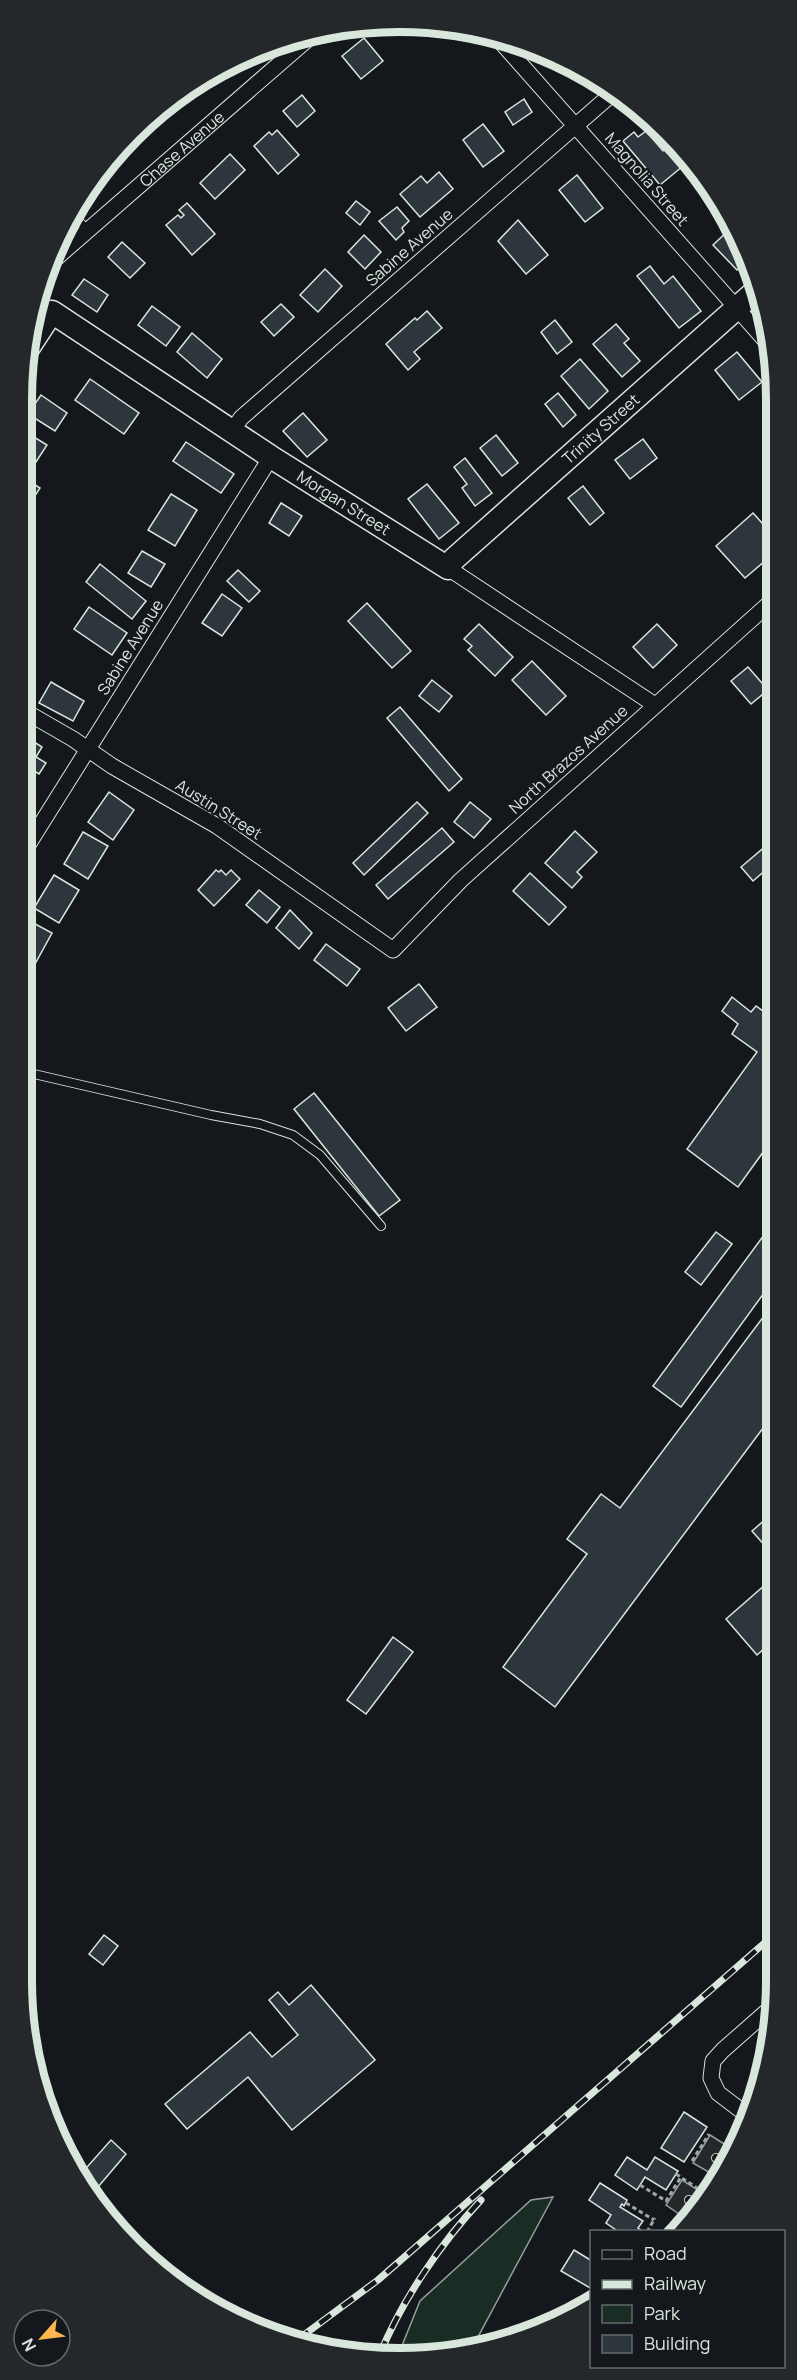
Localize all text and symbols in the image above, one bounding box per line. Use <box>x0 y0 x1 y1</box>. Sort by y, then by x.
street label: Chase Avenue <box>135 106 229 192</box>
street label: Magnolia Street <box>600 128 694 230</box>
street label: Sabine Avenue <box>361 203 457 291</box>
street label: Trinity Street <box>557 389 644 469</box>
street label: Morgan Street <box>293 465 395 540</box>
street label: Sabine Avenue <box>92 595 168 699</box>
street label: North Brazos Avenue <box>504 700 632 818</box>
street label: Austin Street <box>172 774 266 844</box>
legend <box>590 2230 785 2368</box>
text: Road <box>644 2241 687 2265</box>
text: Railway <box>644 2271 706 2295</box>
text: Park <box>644 2301 681 2325</box>
north arrow <box>12 2308 72 2368</box>
text: Building <box>644 2331 710 2355</box>
text: N <box>16 2335 41 2355</box>

